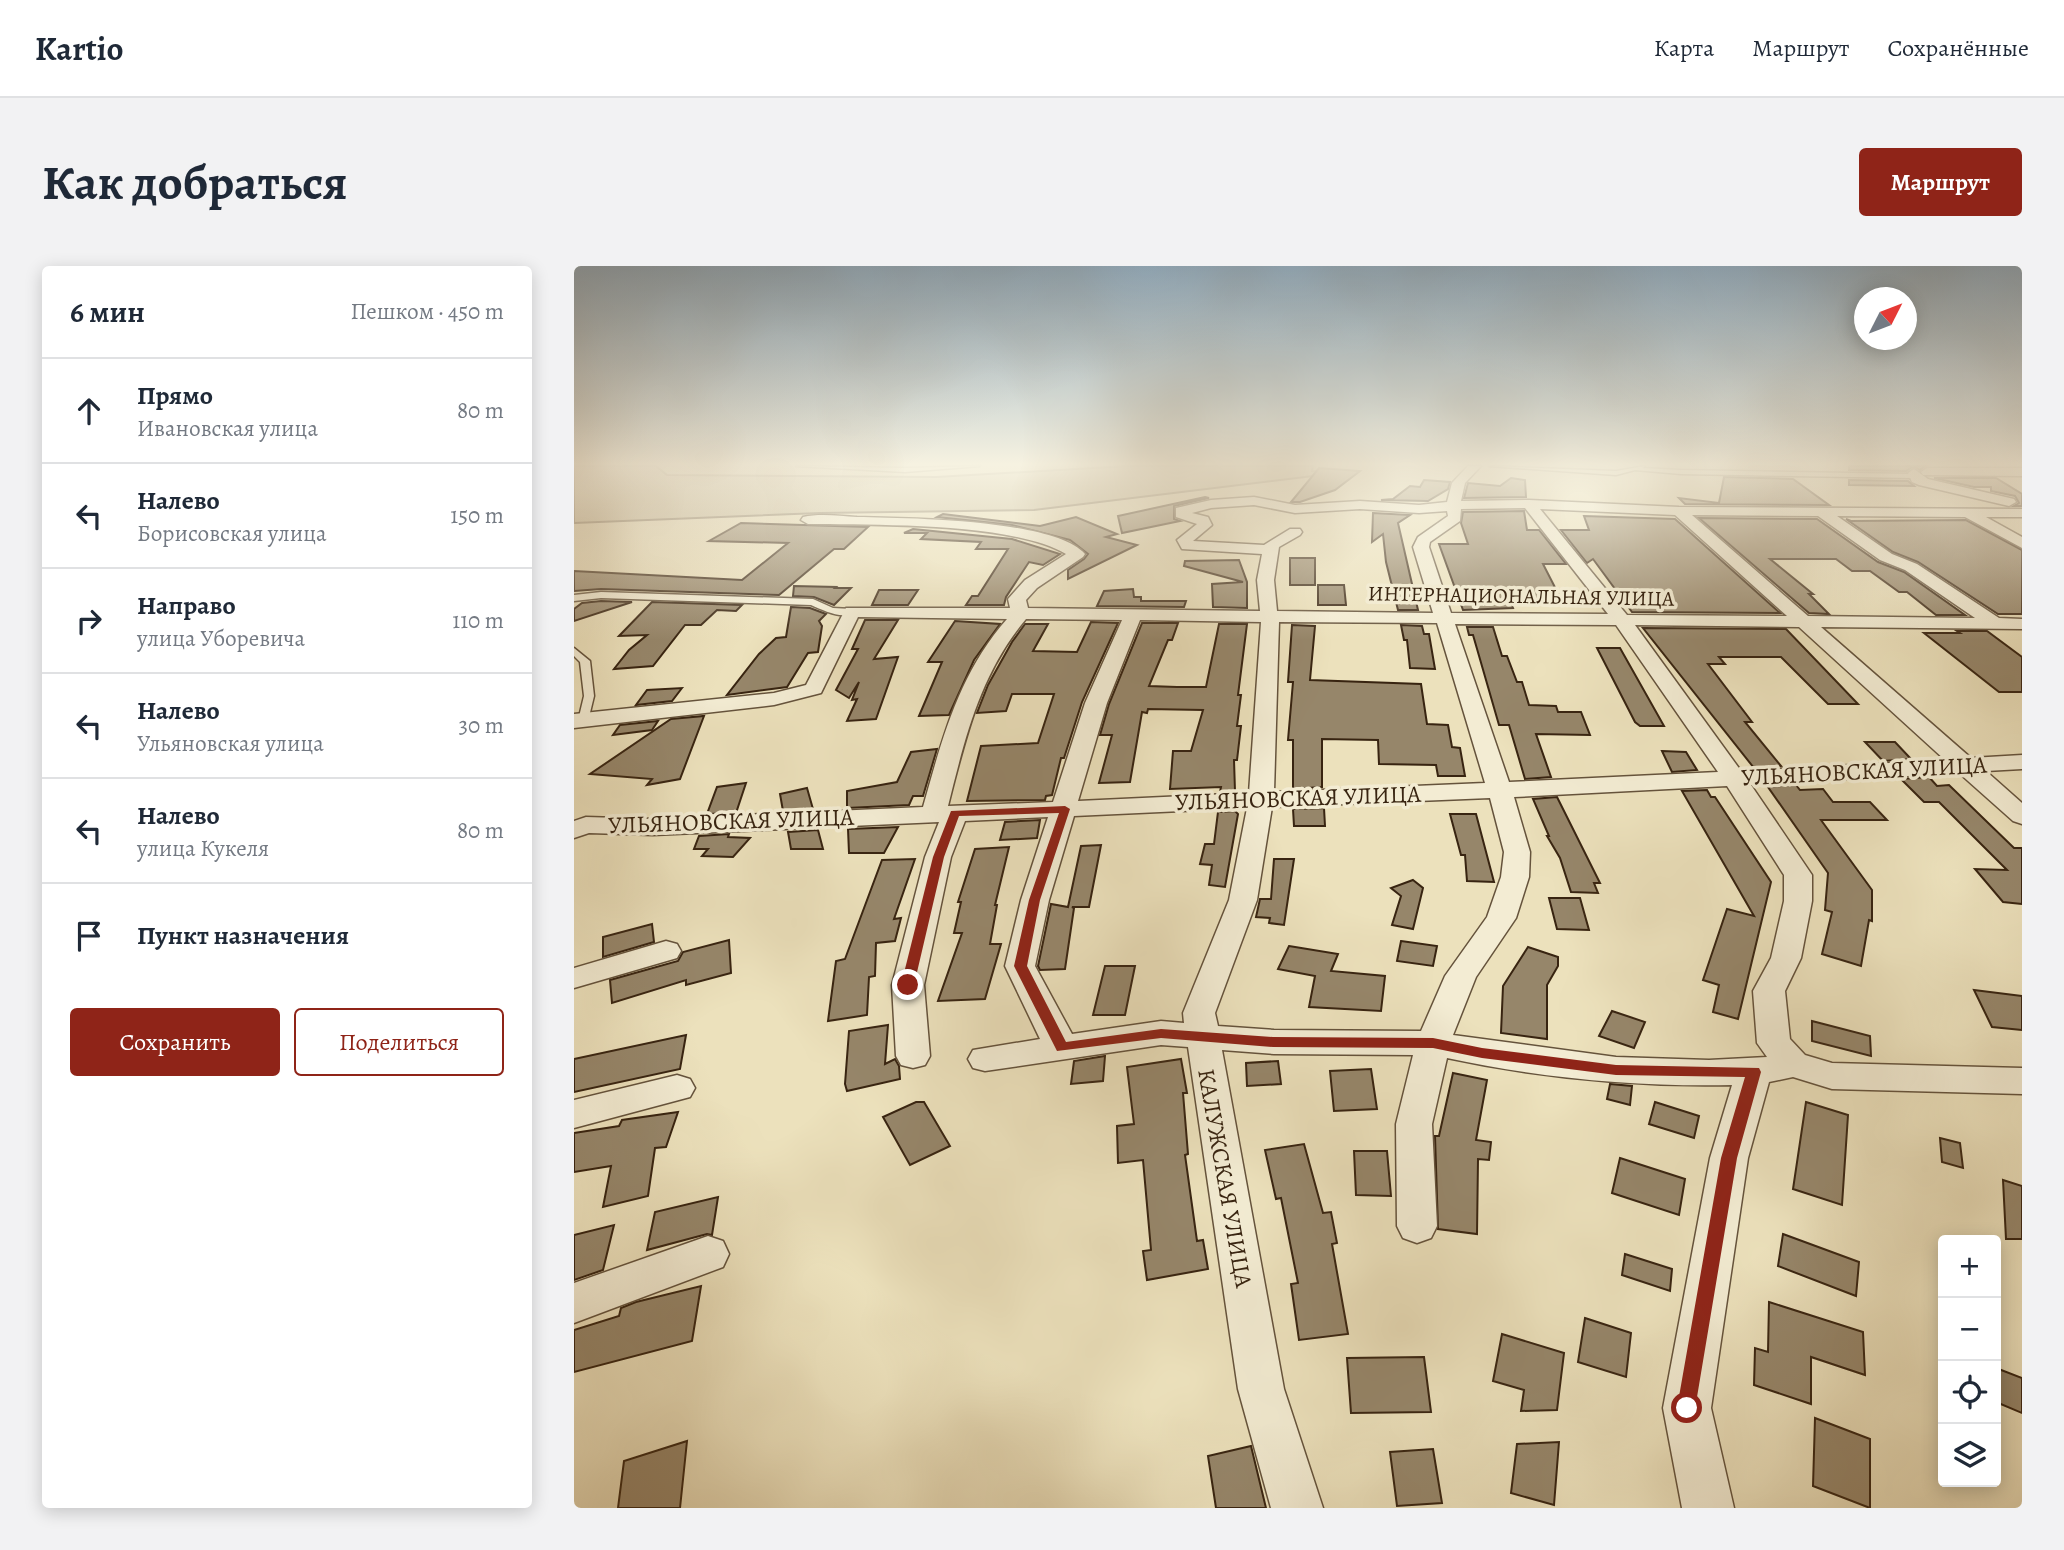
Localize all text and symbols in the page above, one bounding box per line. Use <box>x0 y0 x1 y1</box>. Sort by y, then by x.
text: Kartio <box>35 26 123 71</box>
text: Карта <box>1654 32 1714 64</box>
text: Маршрут <box>1752 32 1850 64</box>
text: Сохранённые <box>1888 32 2029 64</box>
button: Маршрут <box>1859 148 2022 216</box>
text: Как добраться <box>42 149 348 216</box>
north arrow <box>1854 287 1917 350</box>
text: 6 мин <box>70 292 145 332</box>
text: Пешком · 450 m <box>350 296 504 327</box>
text: Прямо <box>137 378 213 413</box>
icon: ahead <box>70 392 108 430</box>
text: 80 m <box>457 395 504 426</box>
text: Ивановская улица <box>137 413 318 444</box>
text: Налево <box>137 483 220 518</box>
icon: left <box>70 497 108 535</box>
text: 150 m <box>450 500 504 531</box>
text: Борисовская улица <box>137 518 327 549</box>
street label: ИНТЕРНАЦИОНАЛЬНАЯ УЛИЦА <box>1368 579 1675 613</box>
text: Направо <box>137 588 236 623</box>
icon: right <box>70 602 108 640</box>
text: 110 m <box>452 605 504 636</box>
text: улица Уборевича <box>137 623 305 654</box>
text: Налево <box>137 693 220 728</box>
icon: left <box>70 707 108 745</box>
text: 30 m <box>458 710 504 741</box>
text: Ульяновская улица <box>137 728 324 759</box>
street label: УЛЬЯНОВСКАЯ УЛИЦА <box>1740 749 1989 793</box>
street label: УЛЬЯНОВСКАЯ УЛИЦА <box>1174 778 1423 818</box>
text: Налево <box>137 798 220 833</box>
street label: УЛЬЯНОВСКАЯ УЛИЦА <box>607 801 856 841</box>
icon: left <box>70 812 108 850</box>
text: 80 m <box>457 815 504 846</box>
text: улица Кукеля <box>137 833 269 864</box>
icon: arrive <box>70 917 108 955</box>
text: Пункт назначения <box>137 918 349 953</box>
route end <box>892 969 923 1000</box>
button: Сохранить <box>70 1008 280 1076</box>
button: Поделиться <box>294 1008 504 1076</box>
street label: КАЛУЖСКАЯ УЛИЦА <box>1190 1066 1260 1291</box>
map controls <box>1938 1235 2001 1487</box>
button: + <box>1938 1235 2001 1298</box>
button: − <box>1938 1298 2001 1361</box>
button: locate <box>1938 1361 2001 1424</box>
route start <box>1671 1392 1702 1423</box>
button: layers <box>1938 1424 2001 1487</box>

